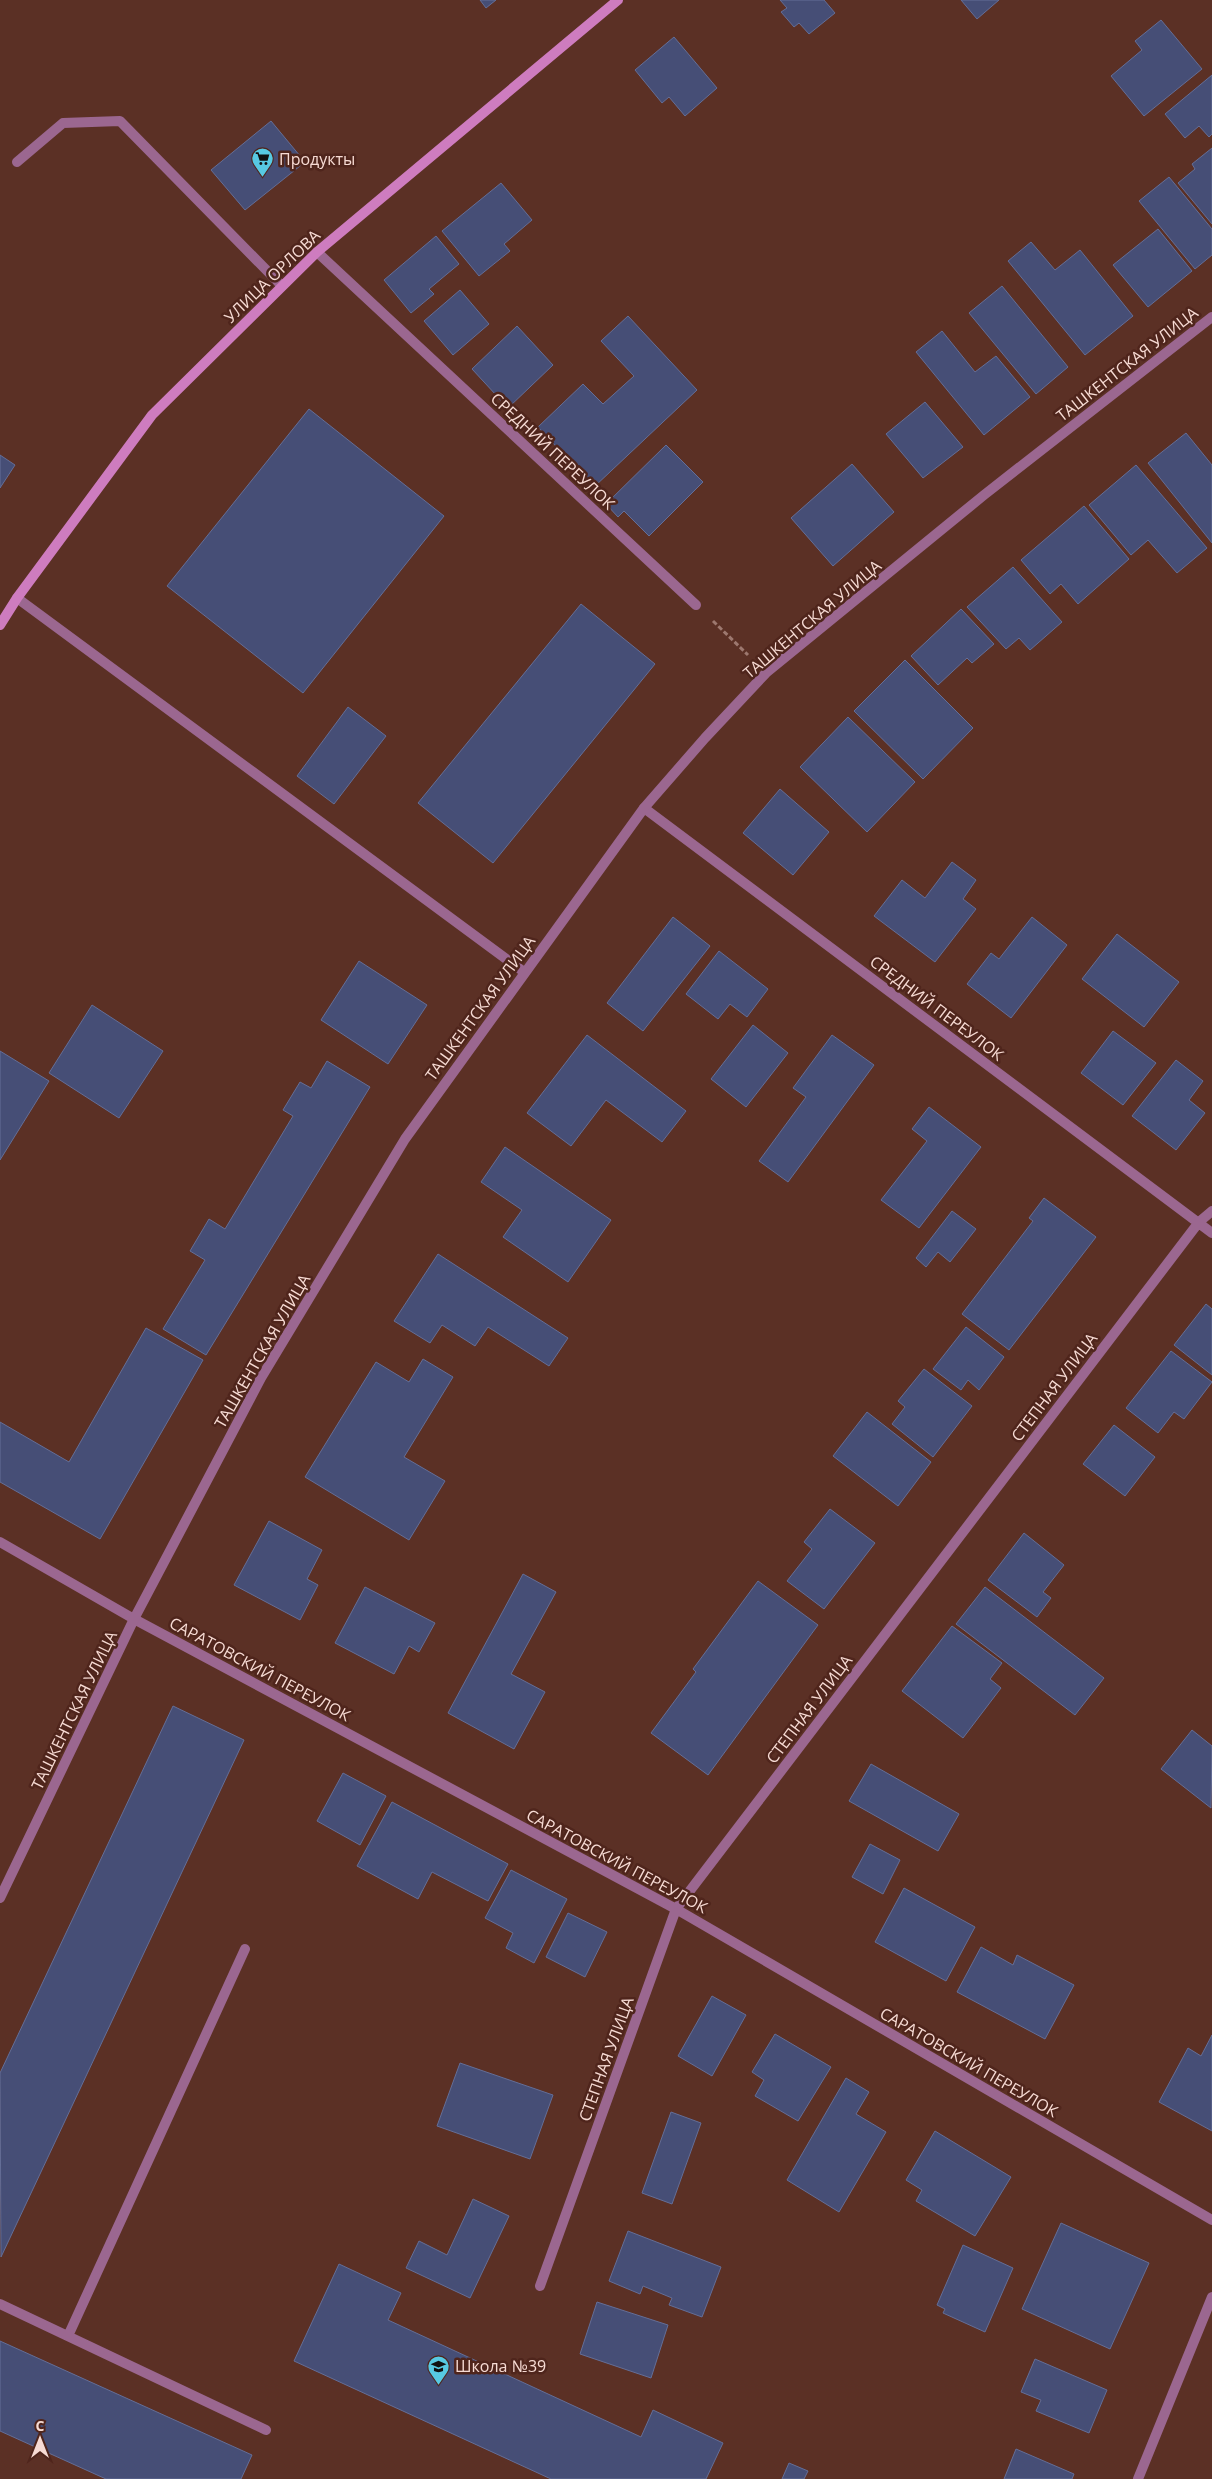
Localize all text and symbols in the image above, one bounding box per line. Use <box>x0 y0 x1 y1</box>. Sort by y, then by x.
supermarket icon: Продукты <box>251 147 275 178</box>
place label: Продукты <box>279 148 355 170</box>
street label: УЛИЦА ОРЛОВА <box>219 224 325 328</box>
street label: ТАШКЕНТСКАЯ УЛИЦА <box>1052 301 1203 426</box>
street label: СРЕДНИЙ ПЕРЕУЛОК <box>486 388 620 515</box>
street label: ТАШКЕНТСКАЯ УЛИЦА <box>738 554 886 683</box>
street label: ТАШКЕНТСКАЯ УЛИЦА <box>420 930 541 1085</box>
street label: СРЕДНИЙ ПЕРЕУЛОК <box>866 950 1009 1066</box>
street label: ТАШКЕНТСКАЯ УЛИЦА <box>209 1269 315 1432</box>
street label: СТЕПНАЯ УЛИЦА <box>1006 1327 1103 1446</box>
street label: САРАТОВСКИЙ ПЕРЕУЛОК <box>166 1612 355 1726</box>
street label: ТАШКЕНТСКАЯ УЛИЦА <box>26 1626 122 1793</box>
street label: СТЕПНАЯ УЛИЦА <box>761 1649 858 1768</box>
street label: САРАТОВСКИЙ ПЕРЕУЛОК <box>523 1804 712 1918</box>
street label: СТЕПНАЯ УЛИЦА <box>573 1993 639 2124</box>
street label: САРАТОВСКИЙ ПЕРЕУЛОК <box>876 2002 1062 2122</box>
school or university icon: Школа №39 <box>427 2354 451 2385</box>
place label: Школа №39 <box>455 2355 546 2377</box>
north arrow <box>15 2414 65 2464</box>
text: С <box>36 2416 45 2435</box>

